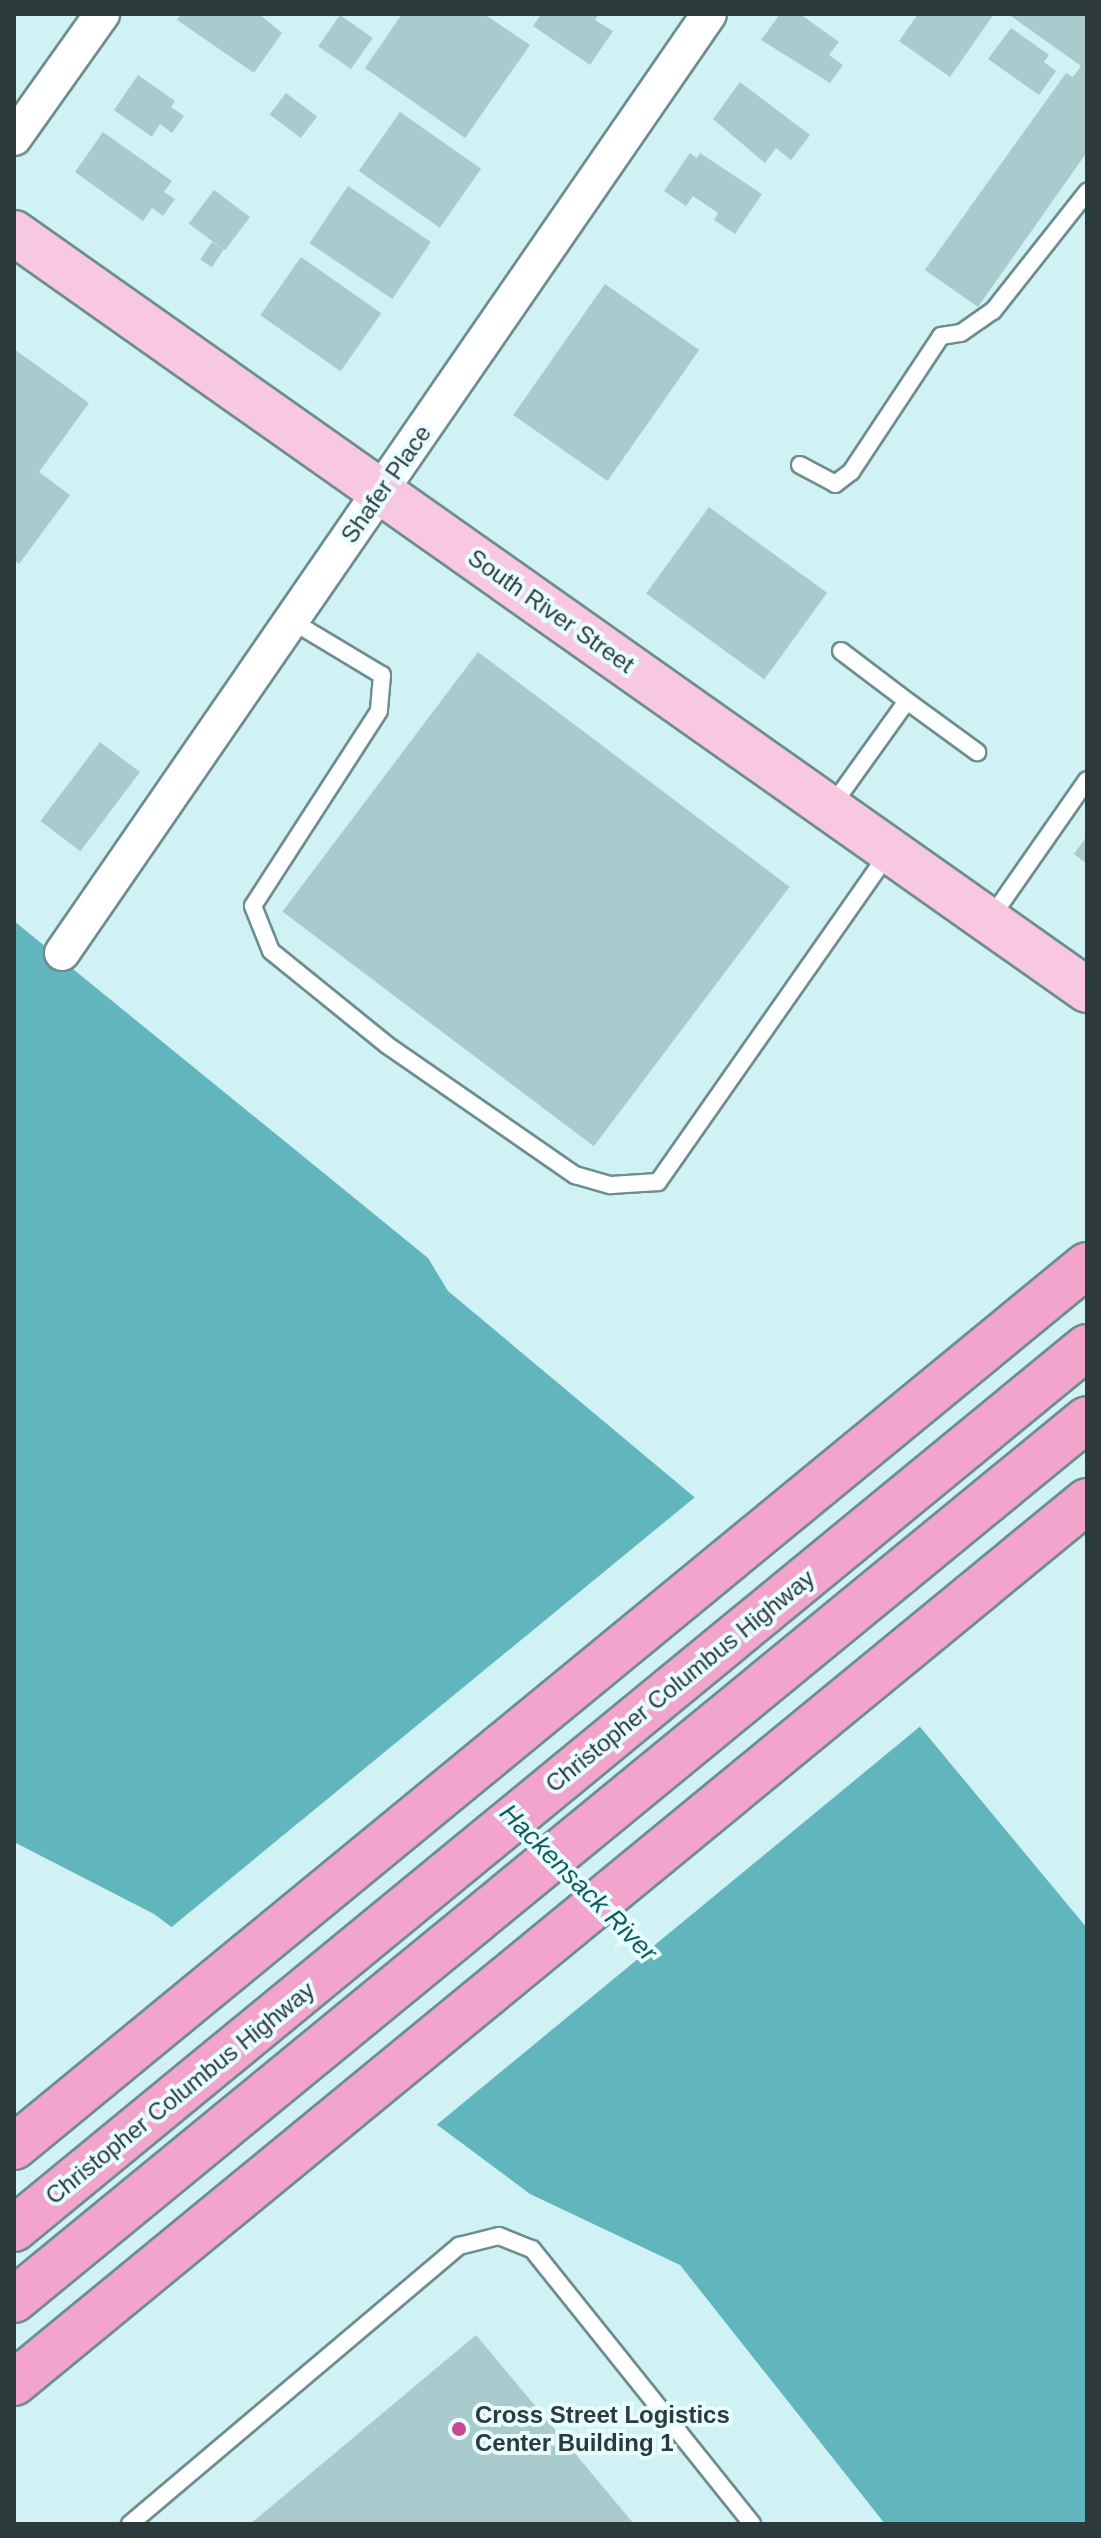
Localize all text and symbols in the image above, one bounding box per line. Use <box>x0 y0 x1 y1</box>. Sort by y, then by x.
street label: Shafer Place <box>335 419 437 549</box>
street label: South River Street <box>462 543 640 679</box>
street label: Christopher Columbus Highway <box>540 1564 820 1798</box>
water label: Hackensack River <box>493 1798 663 1968</box>
street label: Christopher Columbus Highway <box>40 1976 320 2210</box>
place label: Cross Street Logistics Center Building 1 <box>475 2401 730 2457</box>
marker: Cross Street Logistics Center Building 1 <box>450 2420 468 2438</box>

